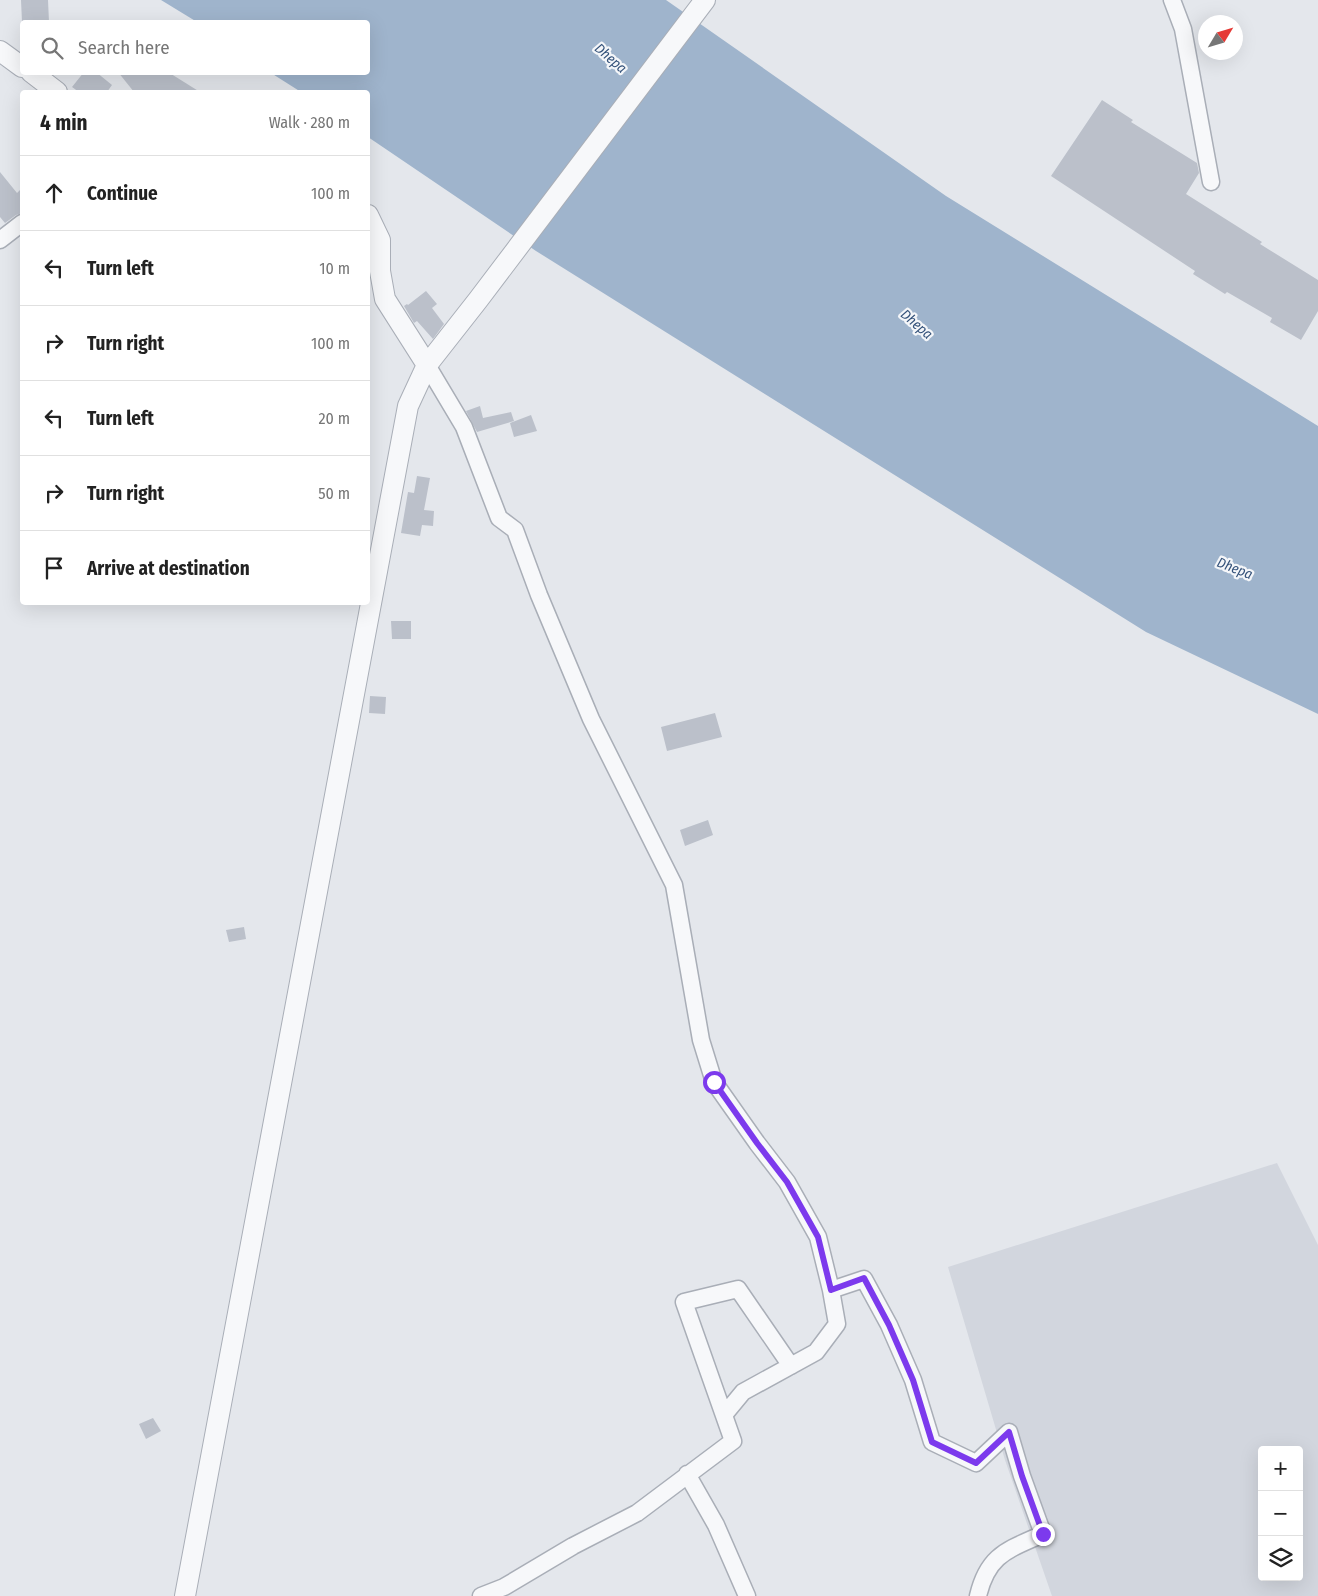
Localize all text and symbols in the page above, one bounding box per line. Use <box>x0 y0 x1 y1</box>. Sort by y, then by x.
north arrow <box>1198 15 1243 60</box>
search box <box>20 20 370 75</box>
icon: search <box>38 34 66 62</box>
text: Search here <box>78 36 170 59</box>
water label: Dhepa <box>591 40 630 77</box>
text: 4 min <box>40 110 88 136</box>
text: Walk · 280 m <box>269 113 350 132</box>
icon: ahead <box>40 179 68 207</box>
text: Continue <box>87 182 158 205</box>
text: 100 m <box>311 184 350 203</box>
icon: left <box>40 254 68 282</box>
text: Turn left <box>87 257 154 280</box>
text: 10 m <box>319 259 350 278</box>
water label: Dhepa <box>897 306 936 343</box>
icon: right <box>40 329 68 357</box>
text: Turn right <box>87 332 164 355</box>
text: 100 m <box>311 334 350 353</box>
icon: left <box>40 404 68 432</box>
text: Turn left <box>87 407 154 430</box>
text: 20 m <box>319 409 350 428</box>
icon: right <box>40 479 68 507</box>
text: Turn right <box>87 482 164 505</box>
text: 50 m <box>318 484 350 503</box>
icon: arrive <box>40 554 68 582</box>
water label: Dhepa <box>1215 554 1255 583</box>
text: Arrive at destination <box>87 557 250 580</box>
route start <box>703 1071 726 1094</box>
map controls <box>1258 1446 1303 1581</box>
button: + <box>1258 1446 1303 1491</box>
button: − <box>1258 1491 1303 1536</box>
route end <box>1032 1523 1055 1546</box>
button: layers <box>1258 1536 1303 1581</box>

